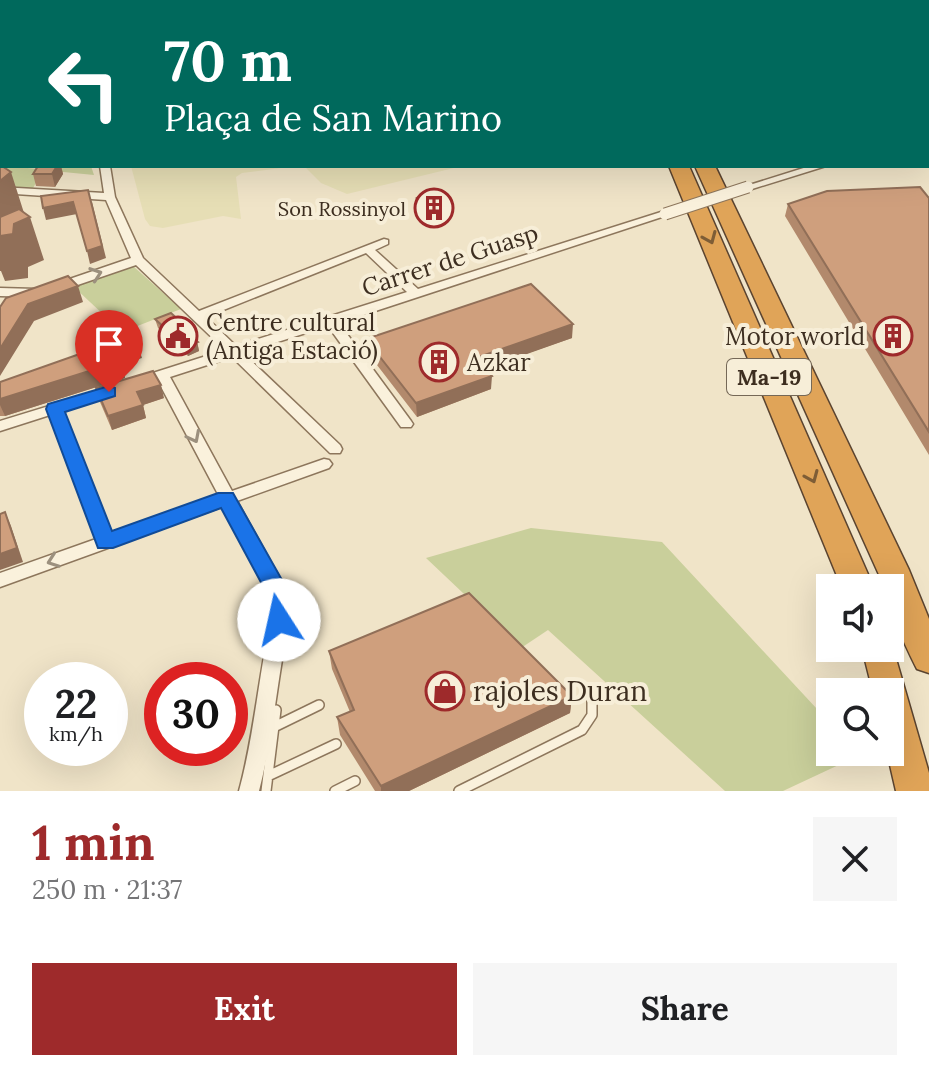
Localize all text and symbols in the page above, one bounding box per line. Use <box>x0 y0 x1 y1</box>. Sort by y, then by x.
text: 70 m <box>164 25 292 96</box>
icon: left <box>32 32 136 136</box>
text: Plaça de San Marino <box>164 95 502 141</box>
building icon: Son Rossinyol <box>413 187 455 229</box>
place label: Son Rossinyol <box>278 196 406 221</box>
street label: Carrer de Guasp <box>358 217 542 303</box>
one-way arrow <box>701 229 717 244</box>
one-way arrow <box>89 268 103 284</box>
place label: Centre cultural (Antiga Estació) <box>206 307 378 366</box>
pin <box>75 310 143 392</box>
public building icon: Centre cultural (Antiga Estació) <box>157 315 199 357</box>
building icon: Motor world <box>872 315 914 357</box>
place label: Motor world <box>725 321 865 352</box>
icon: arrive <box>87 322 131 366</box>
building icon: Azkar <box>418 341 460 383</box>
place label: Azkar <box>466 347 531 378</box>
road number: Ma-19 <box>727 359 811 395</box>
one-way arrow <box>184 428 200 443</box>
one-way arrow <box>802 469 818 483</box>
one-way arrow <box>47 551 61 568</box>
map controls <box>816 574 904 766</box>
button: sound <box>816 574 904 662</box>
position arrow <box>237 578 321 662</box>
speed limit sign: 30 <box>144 662 248 766</box>
shop icon: rajoles Duran <box>424 670 466 712</box>
place label: rajoles Duran <box>473 673 647 709</box>
text: 22 <box>55 678 97 729</box>
button: search <box>816 678 904 766</box>
text: km/h <box>49 721 103 746</box>
text: 1 min <box>32 812 155 873</box>
button: close <box>813 817 897 901</box>
text: 250 m · 21:37 <box>32 873 182 906</box>
button: Exit <box>32 963 457 1055</box>
button: Share <box>473 963 897 1055</box>

